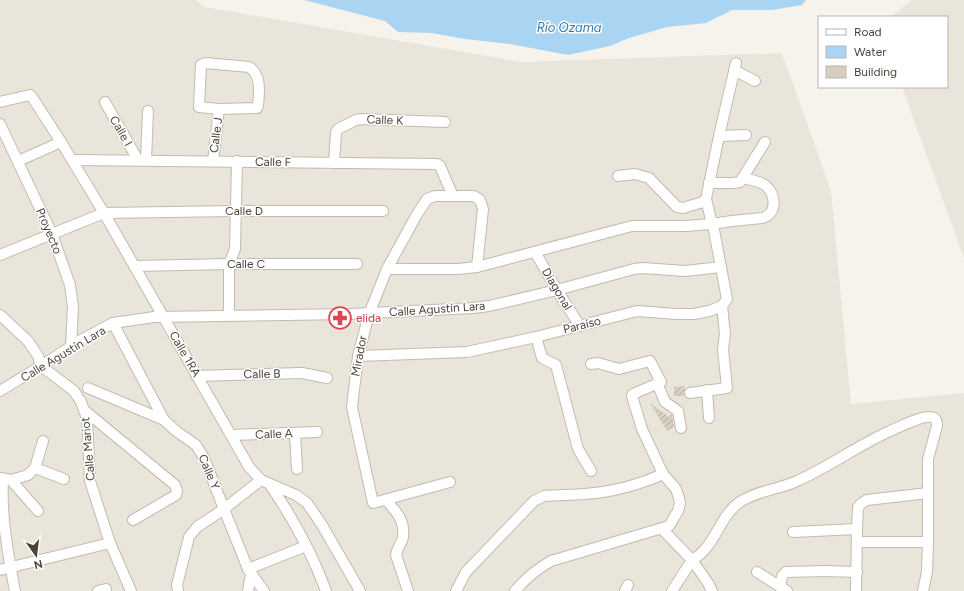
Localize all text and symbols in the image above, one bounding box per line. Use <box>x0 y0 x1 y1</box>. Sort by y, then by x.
legend <box>818 16 948 88</box>
water label: Río Ozama <box>537 20 602 35</box>
text: Road <box>854 25 882 39</box>
text: Water <box>854 45 886 59</box>
text: Building <box>854 65 897 79</box>
street label: Calle K <box>366 112 404 128</box>
street label: Calle I <box>107 113 135 149</box>
street label: Calle J <box>207 116 225 154</box>
street label: Calle F <box>255 155 292 169</box>
street label: Calle D <box>225 204 263 218</box>
street label: Proyecto <box>33 206 65 256</box>
street label: Calle C <box>227 257 265 271</box>
street label: Diagonal <box>539 265 575 313</box>
street label: Calle Agustín Lara <box>388 299 486 319</box>
pharmacy icon: elida <box>327 305 353 331</box>
place label: elida <box>356 311 381 325</box>
street label: Paraíso <box>562 314 602 336</box>
street label: Calle Agustín Lara <box>18 323 108 385</box>
street label: Calle 1RA <box>166 329 204 379</box>
street label: Mirador <box>348 334 370 378</box>
street label: Calle B <box>243 367 281 381</box>
street label: Calle Mariot <box>78 416 98 482</box>
street label: Calle A <box>255 426 293 442</box>
street label: Calle Y <box>195 452 223 492</box>
north arrow <box>16 535 56 575</box>
text: N <box>33 557 44 572</box>

